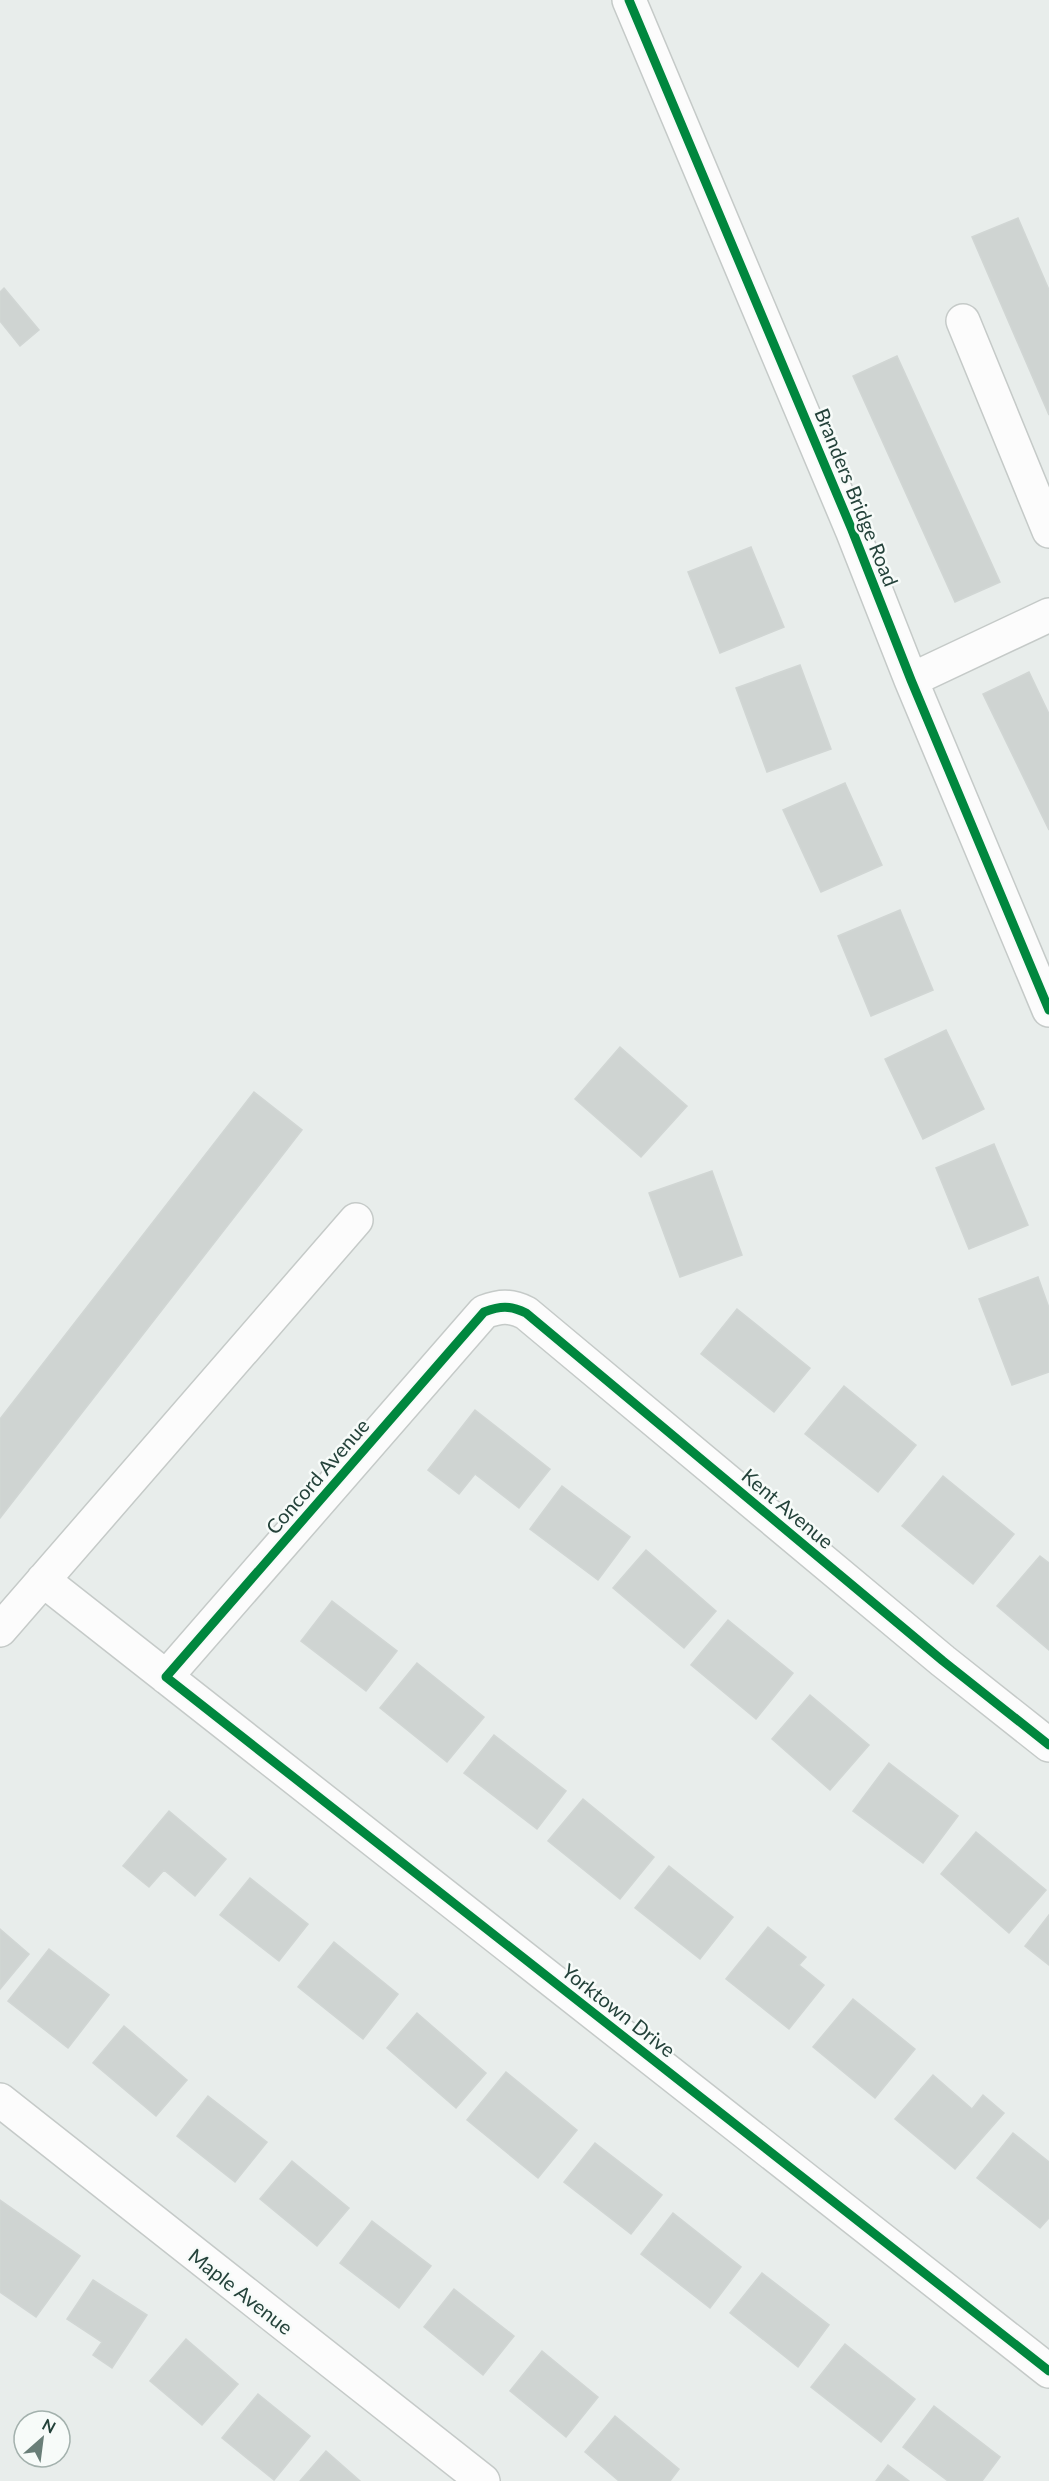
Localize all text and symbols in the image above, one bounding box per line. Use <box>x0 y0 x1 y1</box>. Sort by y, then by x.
street label: Branders Bridge Road <box>810 404 904 590</box>
street label: Concord Avenue <box>260 1413 374 1539</box>
street label: Kent Avenue <box>737 1463 839 1553</box>
street label: Yorktown Drive <box>558 1958 680 2062</box>
street label: Maple Avenue <box>184 2243 298 2339</box>
north arrow <box>12 2409 72 2469</box>
text: N <box>39 2414 59 2437</box>

